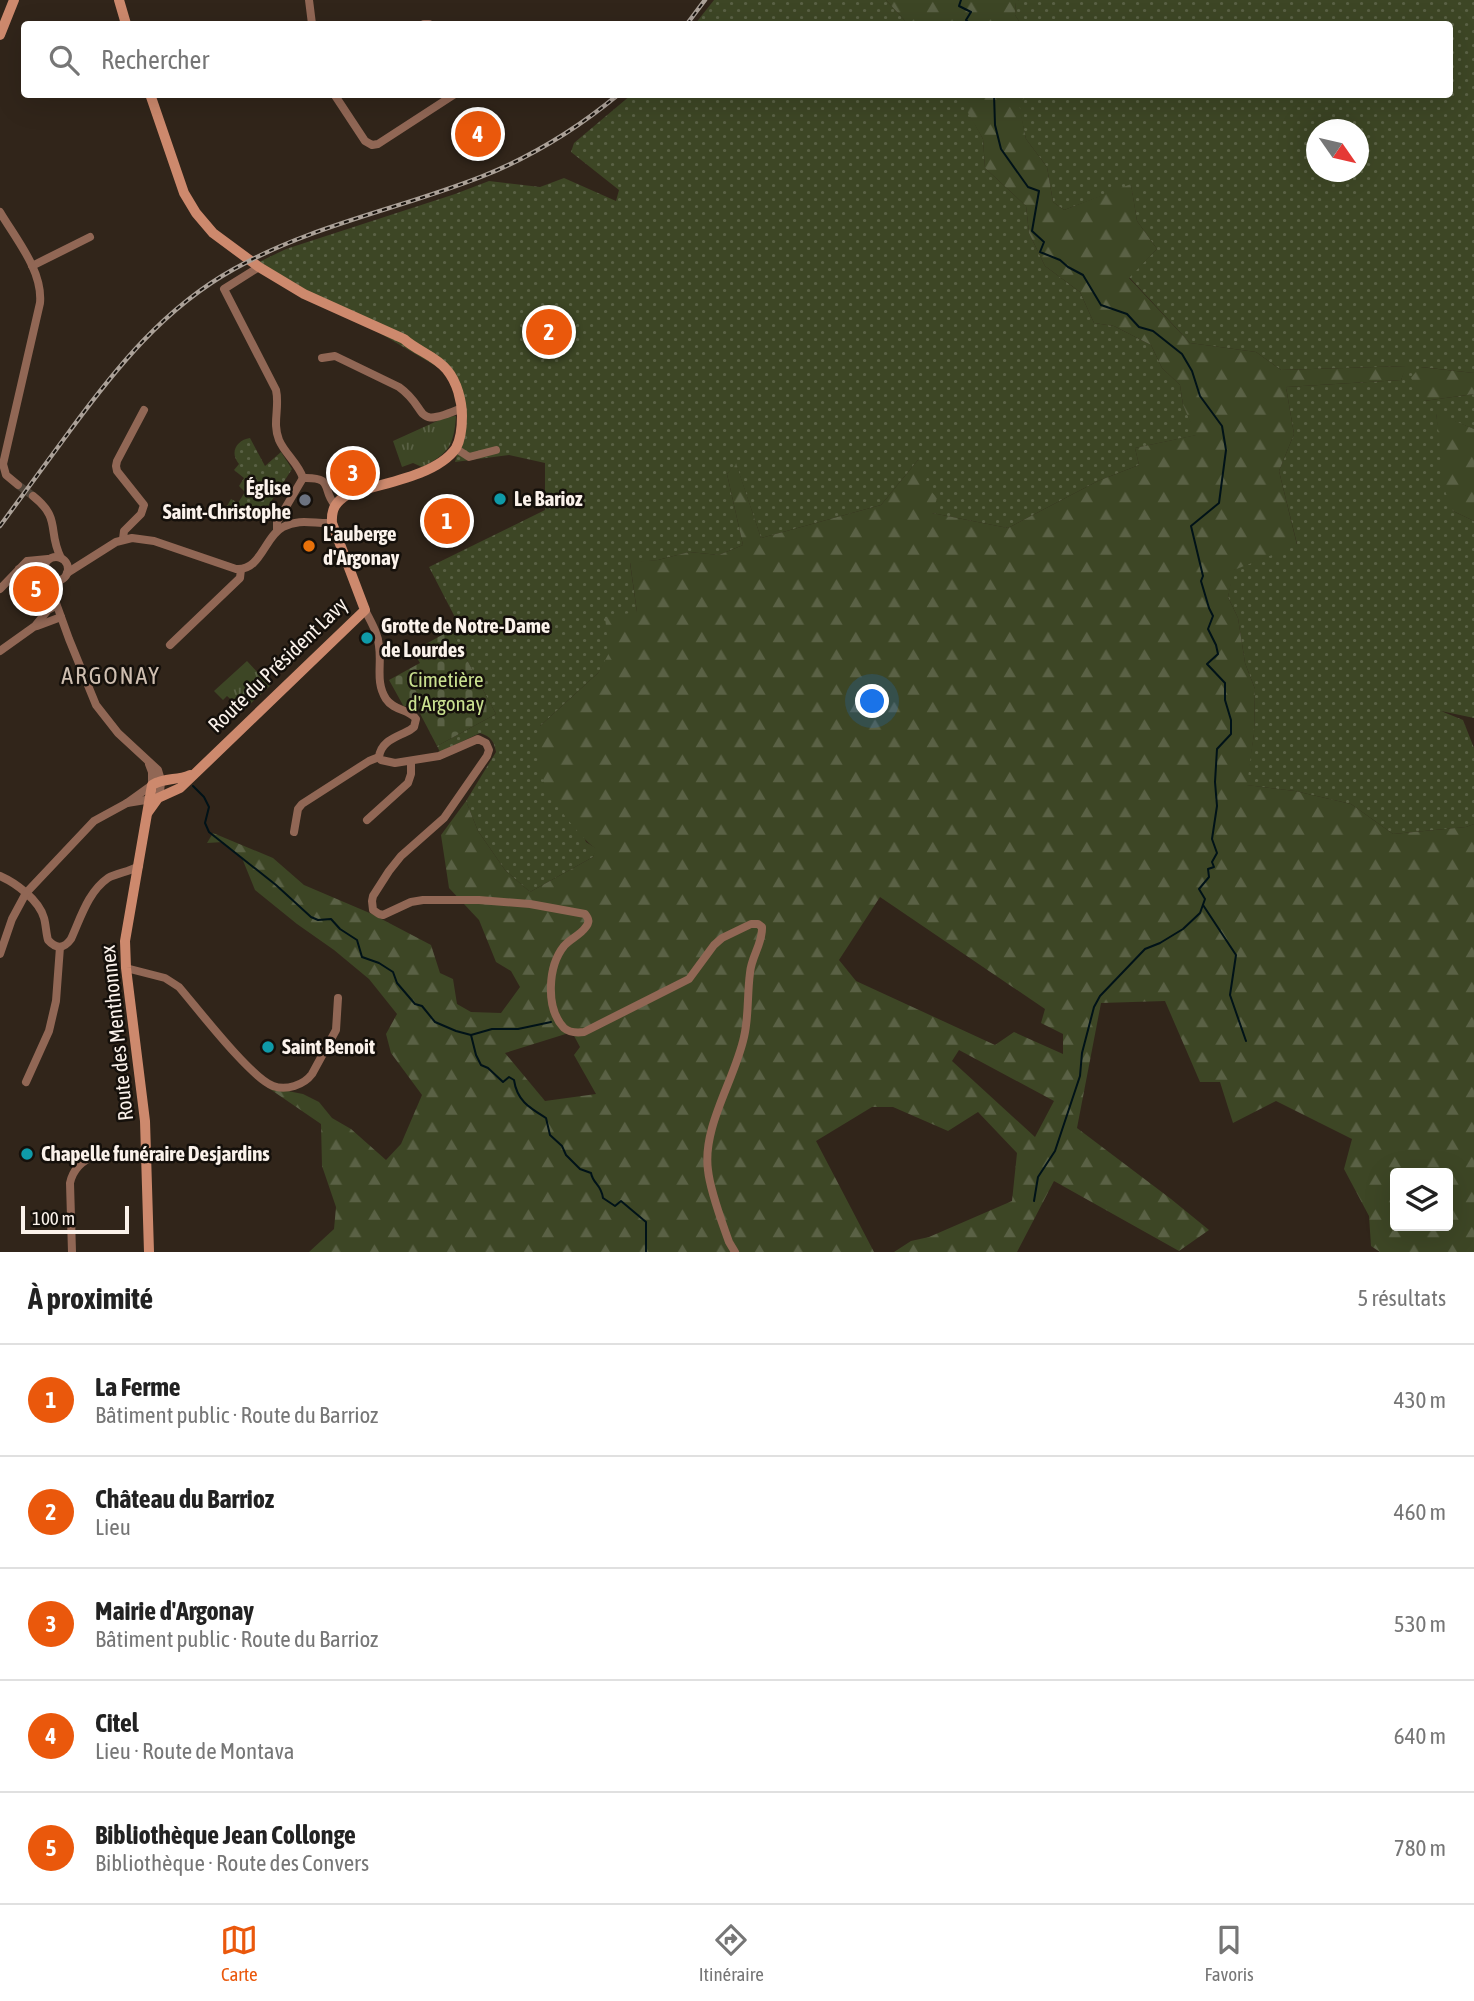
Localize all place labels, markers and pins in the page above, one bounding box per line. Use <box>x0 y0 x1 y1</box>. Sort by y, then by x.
pin: 4 <box>455 108 501 160</box>
pin: 2 <box>526 306 572 358</box>
pin: 3 <box>330 447 376 499</box>
place label: Église Saint-Christophe <box>163 475 291 523</box>
place label: Le Barioz <box>514 486 583 510</box>
marker: Le Barioz <box>492 491 508 507</box>
marker: Église Saint-Christophe <box>297 492 313 508</box>
pin: 1 <box>424 495 470 547</box>
place label: L'auberge d'Argonay <box>323 521 400 569</box>
marker: L'auberge d'Argonay <box>301 538 317 554</box>
pin: 5 <box>13 563 59 615</box>
place label: Grotte de Notre-Dame de Lourdes <box>381 613 550 661</box>
marker: Grotte de Notre-Dame de Lourdes <box>359 630 375 646</box>
place label: Saint Benoit <box>282 1034 375 1058</box>
marker: Saint Benoit <box>260 1039 276 1055</box>
place label: Chapelle funéraire Desjardins <box>41 1141 270 1165</box>
marker: Chapelle funéraire Desjardins <box>19 1146 35 1162</box>

